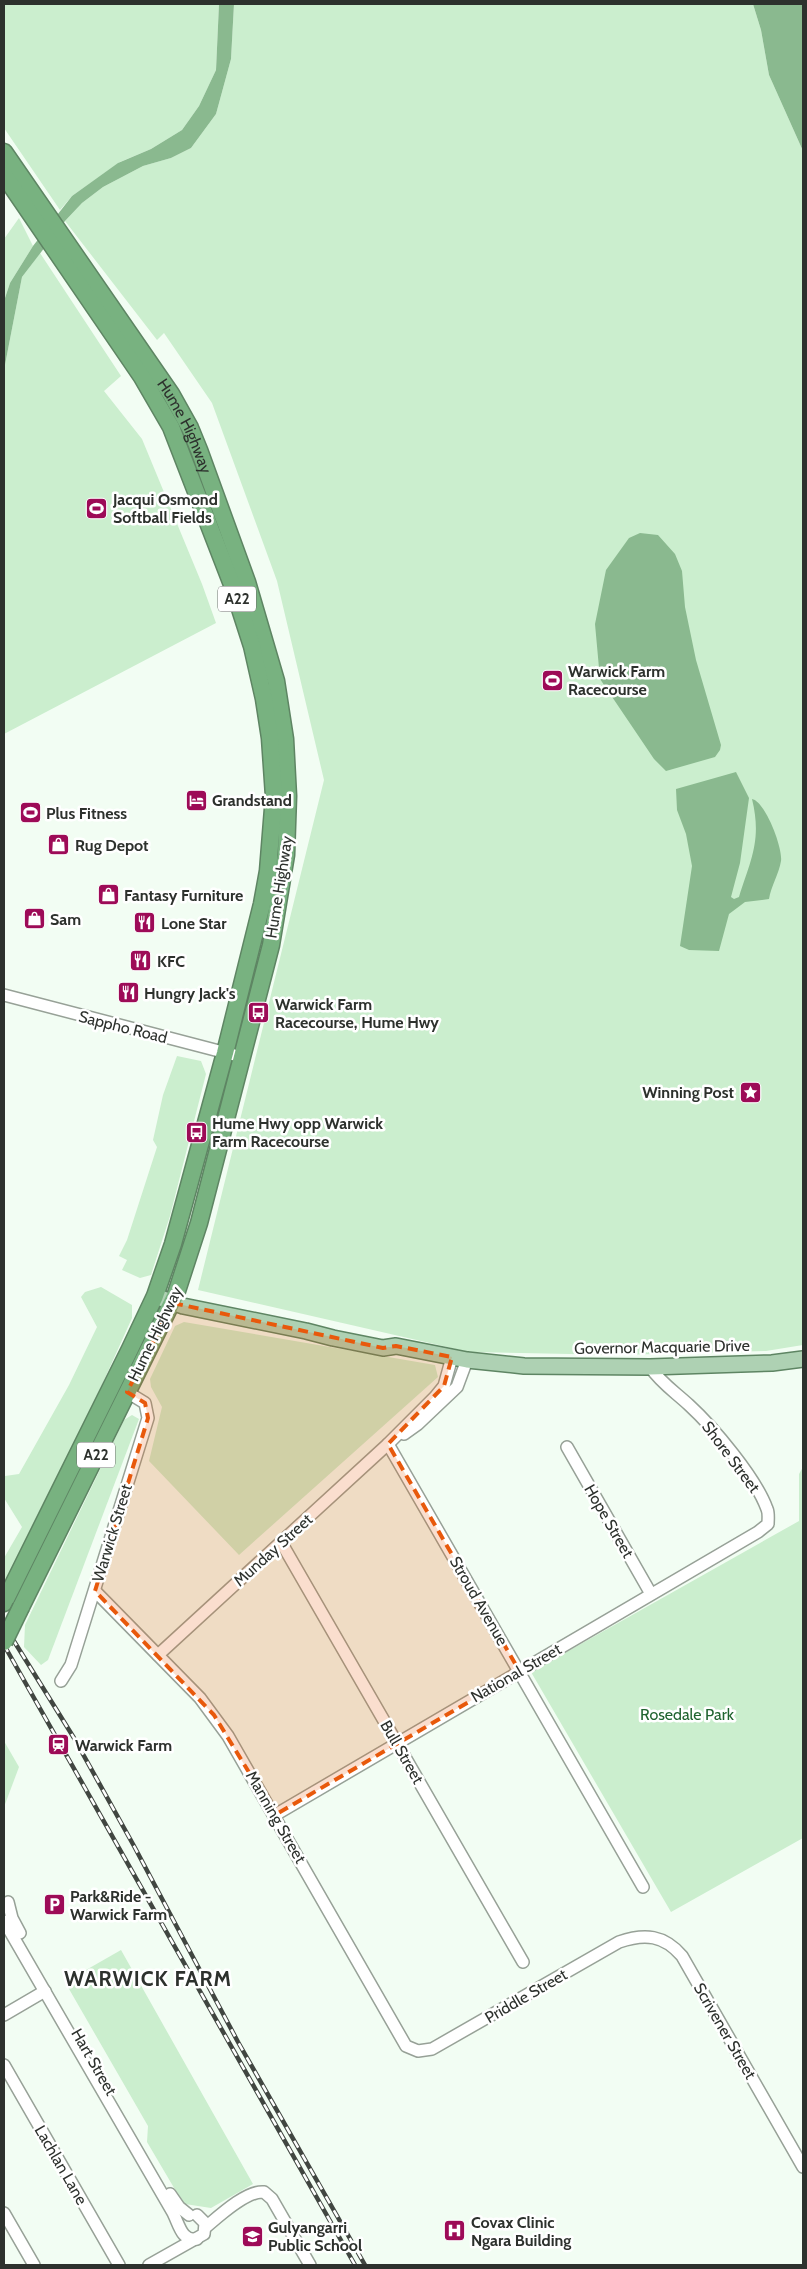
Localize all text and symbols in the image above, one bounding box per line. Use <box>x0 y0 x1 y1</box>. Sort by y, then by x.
street label: Hume Highway <box>154 375 216 476</box>
place label: Jacqui Osmond Softball Fields <box>112 490 218 527</box>
sports icon: Jacqui Osmond Softball Fields <box>85 496 109 520</box>
road number: A22 <box>218 586 256 612</box>
place label: Warwick Farm Racecourse <box>568 662 665 699</box>
sports icon: Warwick Farm Racecourse <box>540 668 564 692</box>
hotel icon: Grandstand <box>184 788 208 812</box>
place label: Grandstand <box>212 791 292 810</box>
sports icon: Plus Fitness <box>18 801 42 825</box>
place label: Plus Fitness <box>46 804 127 823</box>
shop icon: Rug Depot <box>47 833 71 857</box>
street label: Hume Highway <box>262 834 296 940</box>
place label: Rug Depot <box>75 836 149 855</box>
shop icon: Fantasy Furniture <box>96 883 120 907</box>
place label: Fantasy Furniture <box>124 886 243 905</box>
shop icon: Sam <box>22 907 46 931</box>
place label: Sam <box>50 910 81 929</box>
restaurant icon: Lone Star <box>133 911 157 935</box>
place label: Lone Star <box>161 914 227 933</box>
restaurant icon: KFC <box>129 949 153 973</box>
place label: KFC <box>157 952 185 971</box>
restaurant icon: Hungry Jack's <box>116 981 140 1005</box>
place label: Hungry Jack's <box>144 984 236 1003</box>
place label: Warwick Farm Racecourse, Hume Hwy <box>275 995 439 1032</box>
bus stop icon: Warwick Farm Racecourse, Hume Hwy <box>247 1001 271 1025</box>
street label: Sappho Road <box>77 1007 169 1047</box>
place icon: Winning Post <box>738 1080 762 1104</box>
place label: Winning Post <box>642 1083 734 1102</box>
place label: Hume Hwy opp Warwick Farm Racecourse <box>212 1114 383 1151</box>
bus stop icon: Hume Hwy opp Warwick Farm Racecourse <box>184 1120 208 1144</box>
street label: Hume Highway <box>124 1283 186 1385</box>
street label: Governor Macquarie Drive <box>574 1336 750 1358</box>
street label: Shore Street <box>698 1418 764 1497</box>
road number: A22 <box>77 1442 115 1468</box>
street label: Warwick Street <box>88 1481 136 1584</box>
street label: Hope Street <box>580 1481 638 1562</box>
street label: Munday Street <box>230 1509 317 1590</box>
street label: Stroud Avenue <box>446 1553 512 1649</box>
street label: National Street <box>467 1639 565 1707</box>
park label: Rosedale Park <box>640 1705 735 1724</box>
street label: Bull Street <box>376 1717 428 1788</box>
station icon: Warwick Farm <box>47 1733 71 1757</box>
place label: Warwick Farm <box>75 1736 172 1755</box>
street label: Manning Street <box>242 1767 310 1867</box>
place label: Park&Ride - Warwick Farm <box>70 1887 167 1924</box>
parking icon: Park&Ride - Warwick Farm <box>42 1893 66 1917</box>
street label: Priddle Street <box>481 1965 571 2027</box>
district label: WARWICK FARM <box>64 1966 232 1991</box>
street label: Scrivener Street <box>690 1980 761 2083</box>
street label: Hart Street <box>67 2025 121 2099</box>
street label: Lachlan Lane <box>31 2122 91 2208</box>
place label: Covax Clinic Ngara Building <box>471 2213 571 2250</box>
place label: Gulyangarri Public School <box>268 2218 362 2255</box>
hospital icon: Covax Clinic Ngara Building <box>443 2219 467 2243</box>
school or university icon: Gulyangarri Public School <box>240 2224 264 2248</box>

